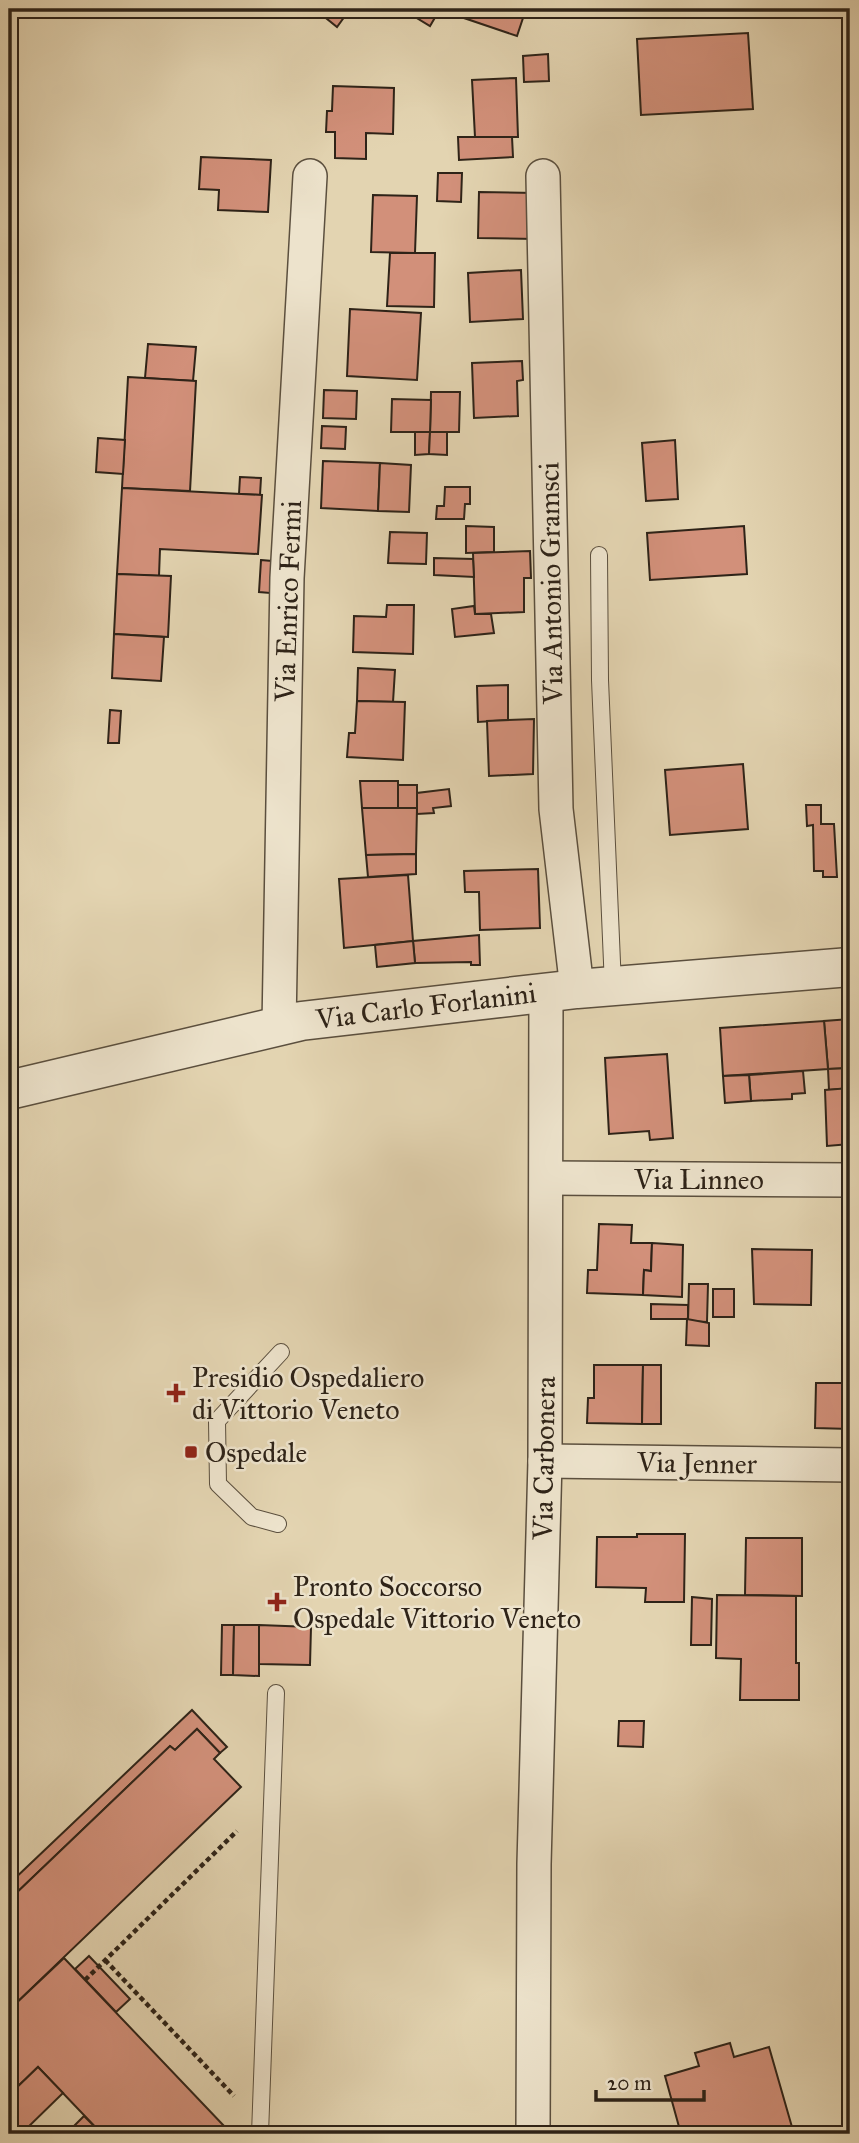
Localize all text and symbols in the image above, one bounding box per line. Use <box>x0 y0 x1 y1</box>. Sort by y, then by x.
street label: Via Antonio Gramsci <box>531 461 571 705</box>
street label: Via Enrico Fermi <box>267 499 309 703</box>
street label: Via Carlo Forlanini <box>313 975 538 1037</box>
street label: Via Linneo <box>633 1162 764 1197</box>
place label: Presidio Ospedaliero di Vittorio Veneto <box>192 1360 424 1427</box>
street label: Via Carbonera <box>525 1376 563 1541</box>
marker: Presidio Ospedaliero di Vittorio Veneto <box>166 1383 186 1403</box>
place label: Ospedale <box>205 1435 307 1470</box>
marker: Ospedale <box>183 1444 199 1460</box>
street label: Via Jenner <box>636 1444 758 1482</box>
place label: Pronto Soccorso Ospedale Vittorio Veneto <box>293 1569 581 1636</box>
marker: Pronto Soccorso Ospedale Vittorio Veneto <box>267 1592 287 1612</box>
scale bar <box>596 2059 705 2103</box>
text: 20 m <box>607 2070 652 2096</box>

